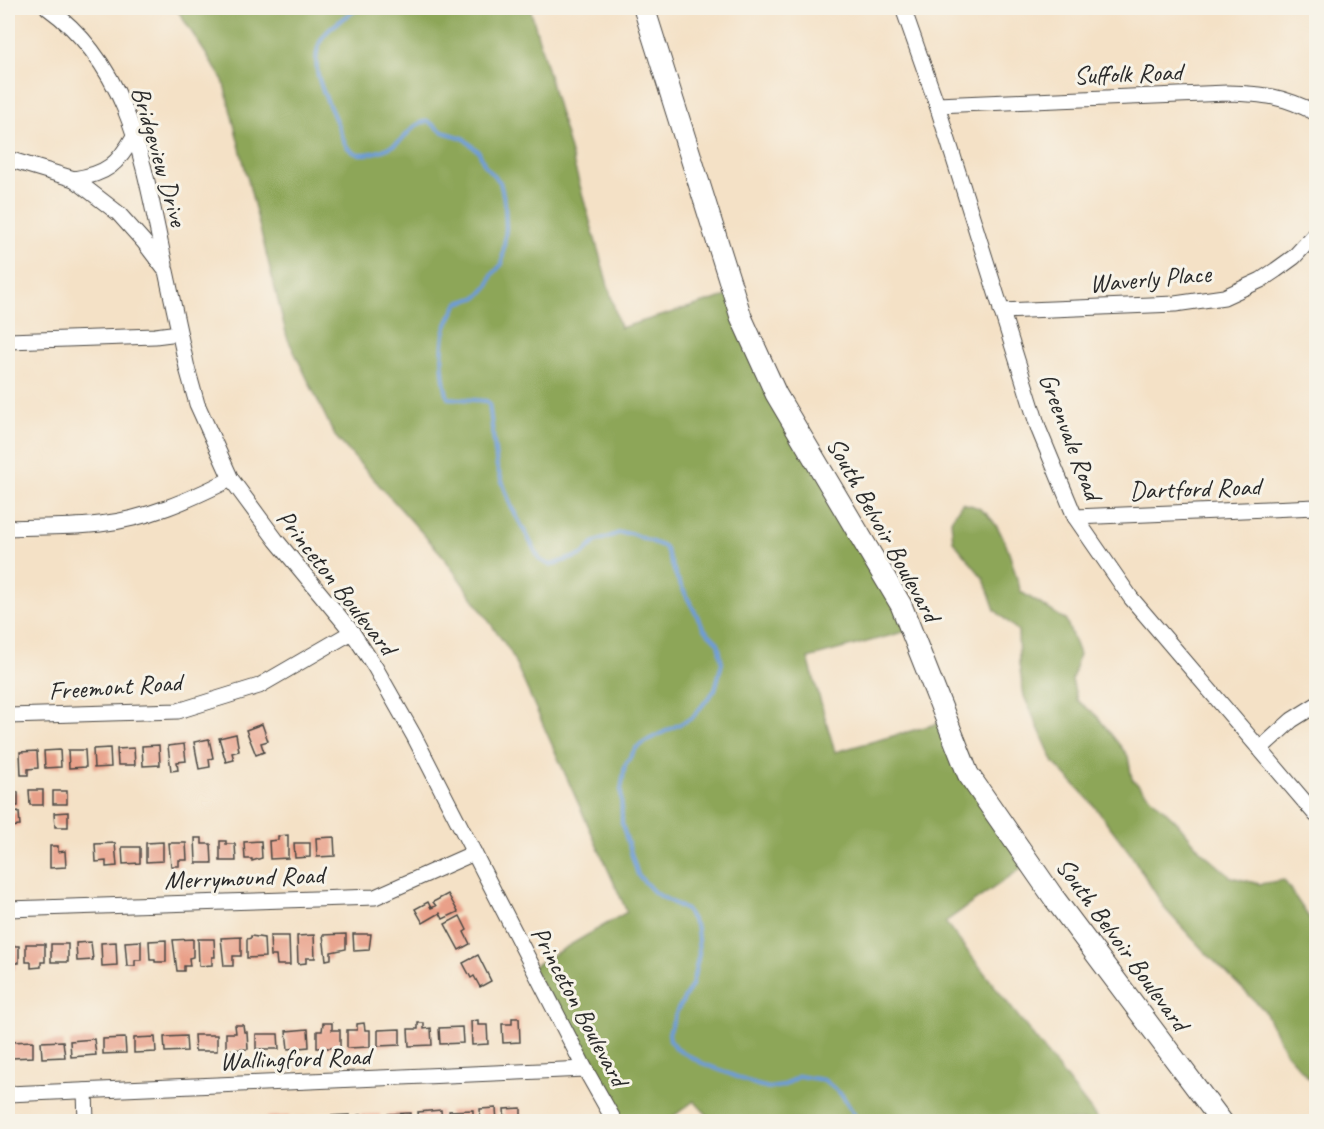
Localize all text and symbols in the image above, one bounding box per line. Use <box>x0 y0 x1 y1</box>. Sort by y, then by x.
street label: Suffolk Road <box>1073 55 1187 92</box>
street label: Bridgeview Drive <box>124 83 196 231</box>
street label: Waverly Place <box>1088 257 1214 300</box>
street label: Greenvale Road <box>1031 368 1111 508</box>
street label: South Belvoir Boulevard <box>819 431 950 631</box>
street label: Dartford Road <box>1129 470 1265 507</box>
street label: Princeton Boulevard <box>269 503 406 665</box>
street label: Freemont Road <box>48 665 186 708</box>
street label: South Belvoir Boulevard <box>1049 851 1199 1041</box>
street label: Merrymound Road <box>164 858 328 897</box>
street label: Princeton Boulevard <box>524 921 637 1095</box>
street label: Wallingford Road <box>219 1039 375 1078</box>

